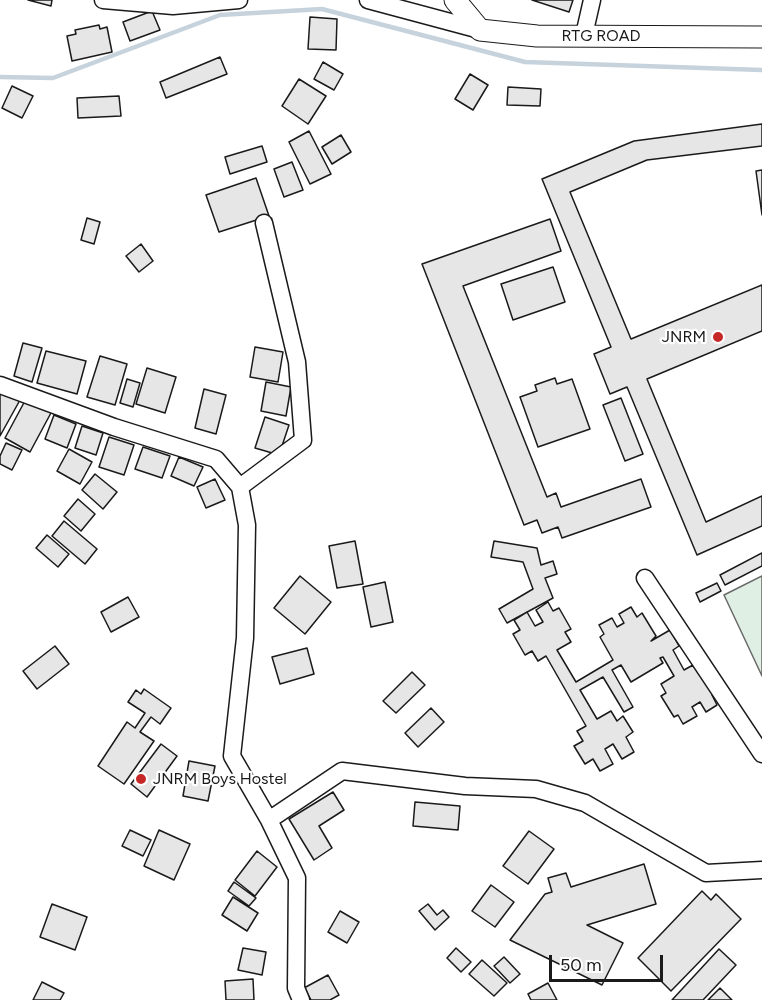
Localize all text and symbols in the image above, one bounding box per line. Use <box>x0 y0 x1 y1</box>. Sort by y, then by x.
street label: RTG ROAD <box>561 26 641 46</box>
place label: JNRM <box>662 327 706 347</box>
marker: JNRM <box>711 330 725 344</box>
place label: JNRM Boys Hostel <box>153 769 287 789</box>
marker: JNRM Boys Hostel <box>134 772 148 786</box>
scale bar <box>552 943 666 981</box>
text: 50 m <box>560 954 602 976</box>

